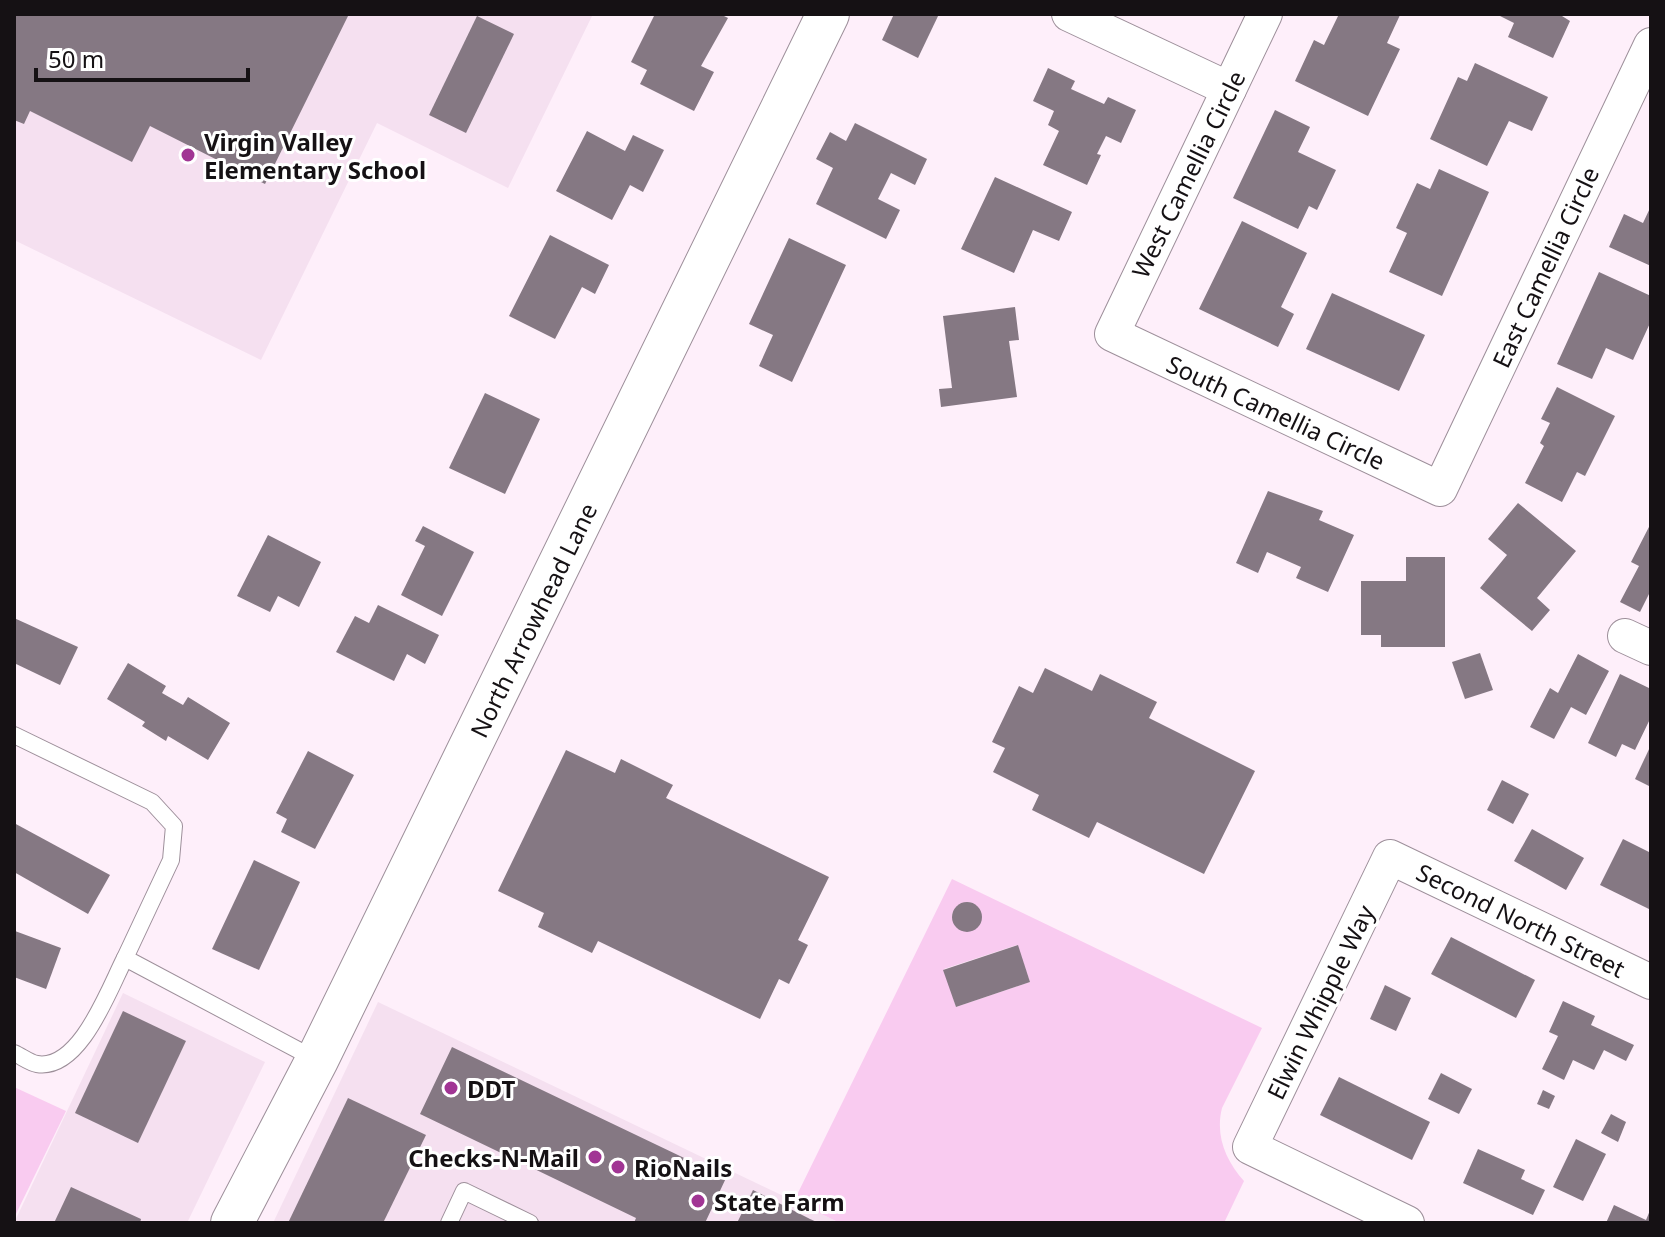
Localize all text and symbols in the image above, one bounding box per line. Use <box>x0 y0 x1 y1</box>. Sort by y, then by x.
scale bar <box>36 32 248 82</box>
text: 50 m <box>48 42 104 75</box>
street label: West Camellia Circle <box>1123 65 1253 283</box>
place label: Virgin Valley Elementary School <box>204 125 426 186</box>
marker: Virgin Valley Elementary School <box>179 146 197 164</box>
street label: East Camellia Circle <box>1484 161 1606 373</box>
street label: South Camellia Circle <box>1162 347 1390 477</box>
street label: North Arrowhead Lane <box>462 497 604 743</box>
street label: Second North Street <box>1411 855 1631 985</box>
street label: Elwin Whipple Way <box>1259 899 1382 1105</box>
place label: DDT <box>467 1072 515 1105</box>
marker: DDT <box>442 1079 460 1097</box>
place label: Checks-N-Mail <box>408 1141 579 1174</box>
marker: Checks-N-Mail <box>586 1148 604 1166</box>
place label: RioNails <box>634 1151 732 1184</box>
marker: RioNails <box>609 1158 627 1176</box>
place label: State Farm <box>714 1185 845 1218</box>
marker: State Farm <box>689 1192 707 1210</box>

